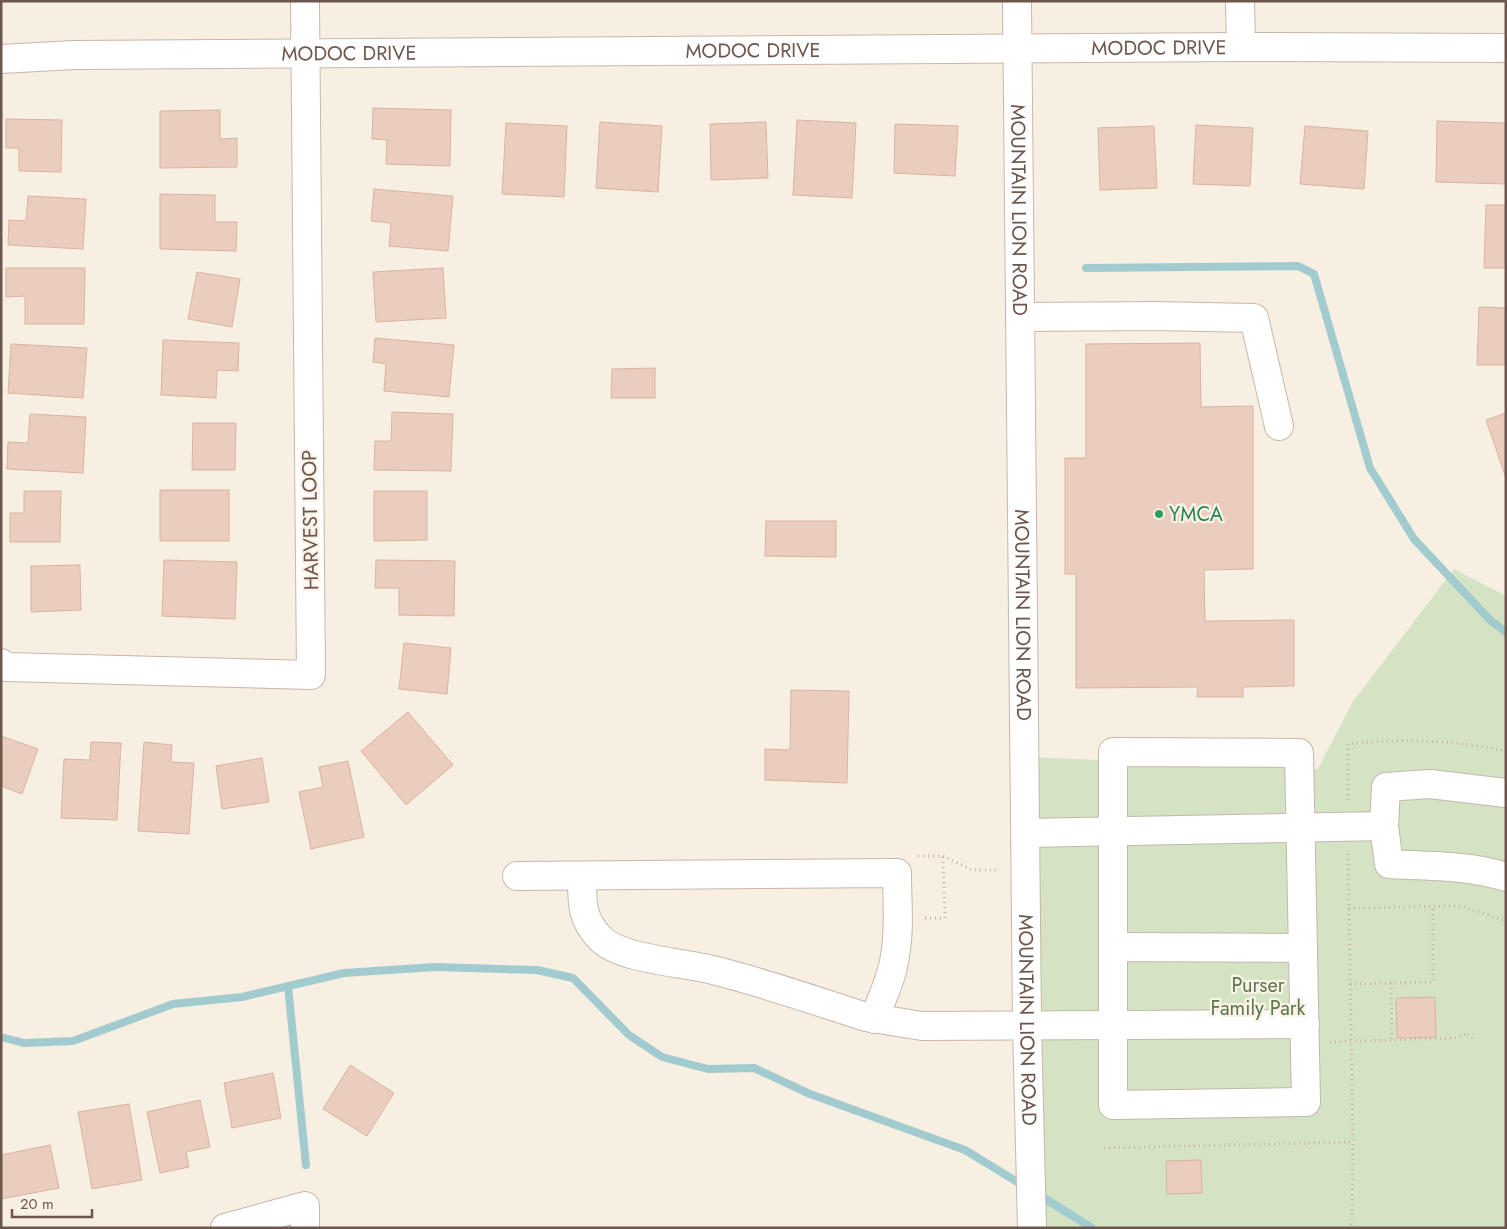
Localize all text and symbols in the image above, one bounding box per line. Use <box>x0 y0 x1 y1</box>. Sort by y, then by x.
street label: MODOC DRIVE <box>1091 33 1226 63</box>
street label: MODOC DRIVE <box>685 36 821 66</box>
street label: MODOC DRIVE <box>281 39 417 69</box>
street label: MOUNTAIN LION ROAD <box>1003 104 1034 316</box>
street label: HARVEST LOOP <box>295 450 326 590</box>
place label: YMCA <box>1169 500 1224 529</box>
marker: YMCA <box>1153 508 1165 520</box>
street label: MOUNTAIN LION ROAD <box>1007 509 1038 721</box>
street label: MOUNTAIN LION ROAD <box>1011 914 1043 1126</box>
park label: Purser Family Park <box>1211 971 1306 1023</box>
scale bar <box>12 1186 92 1218</box>
text: 20 m <box>20 1193 54 1215</box>

